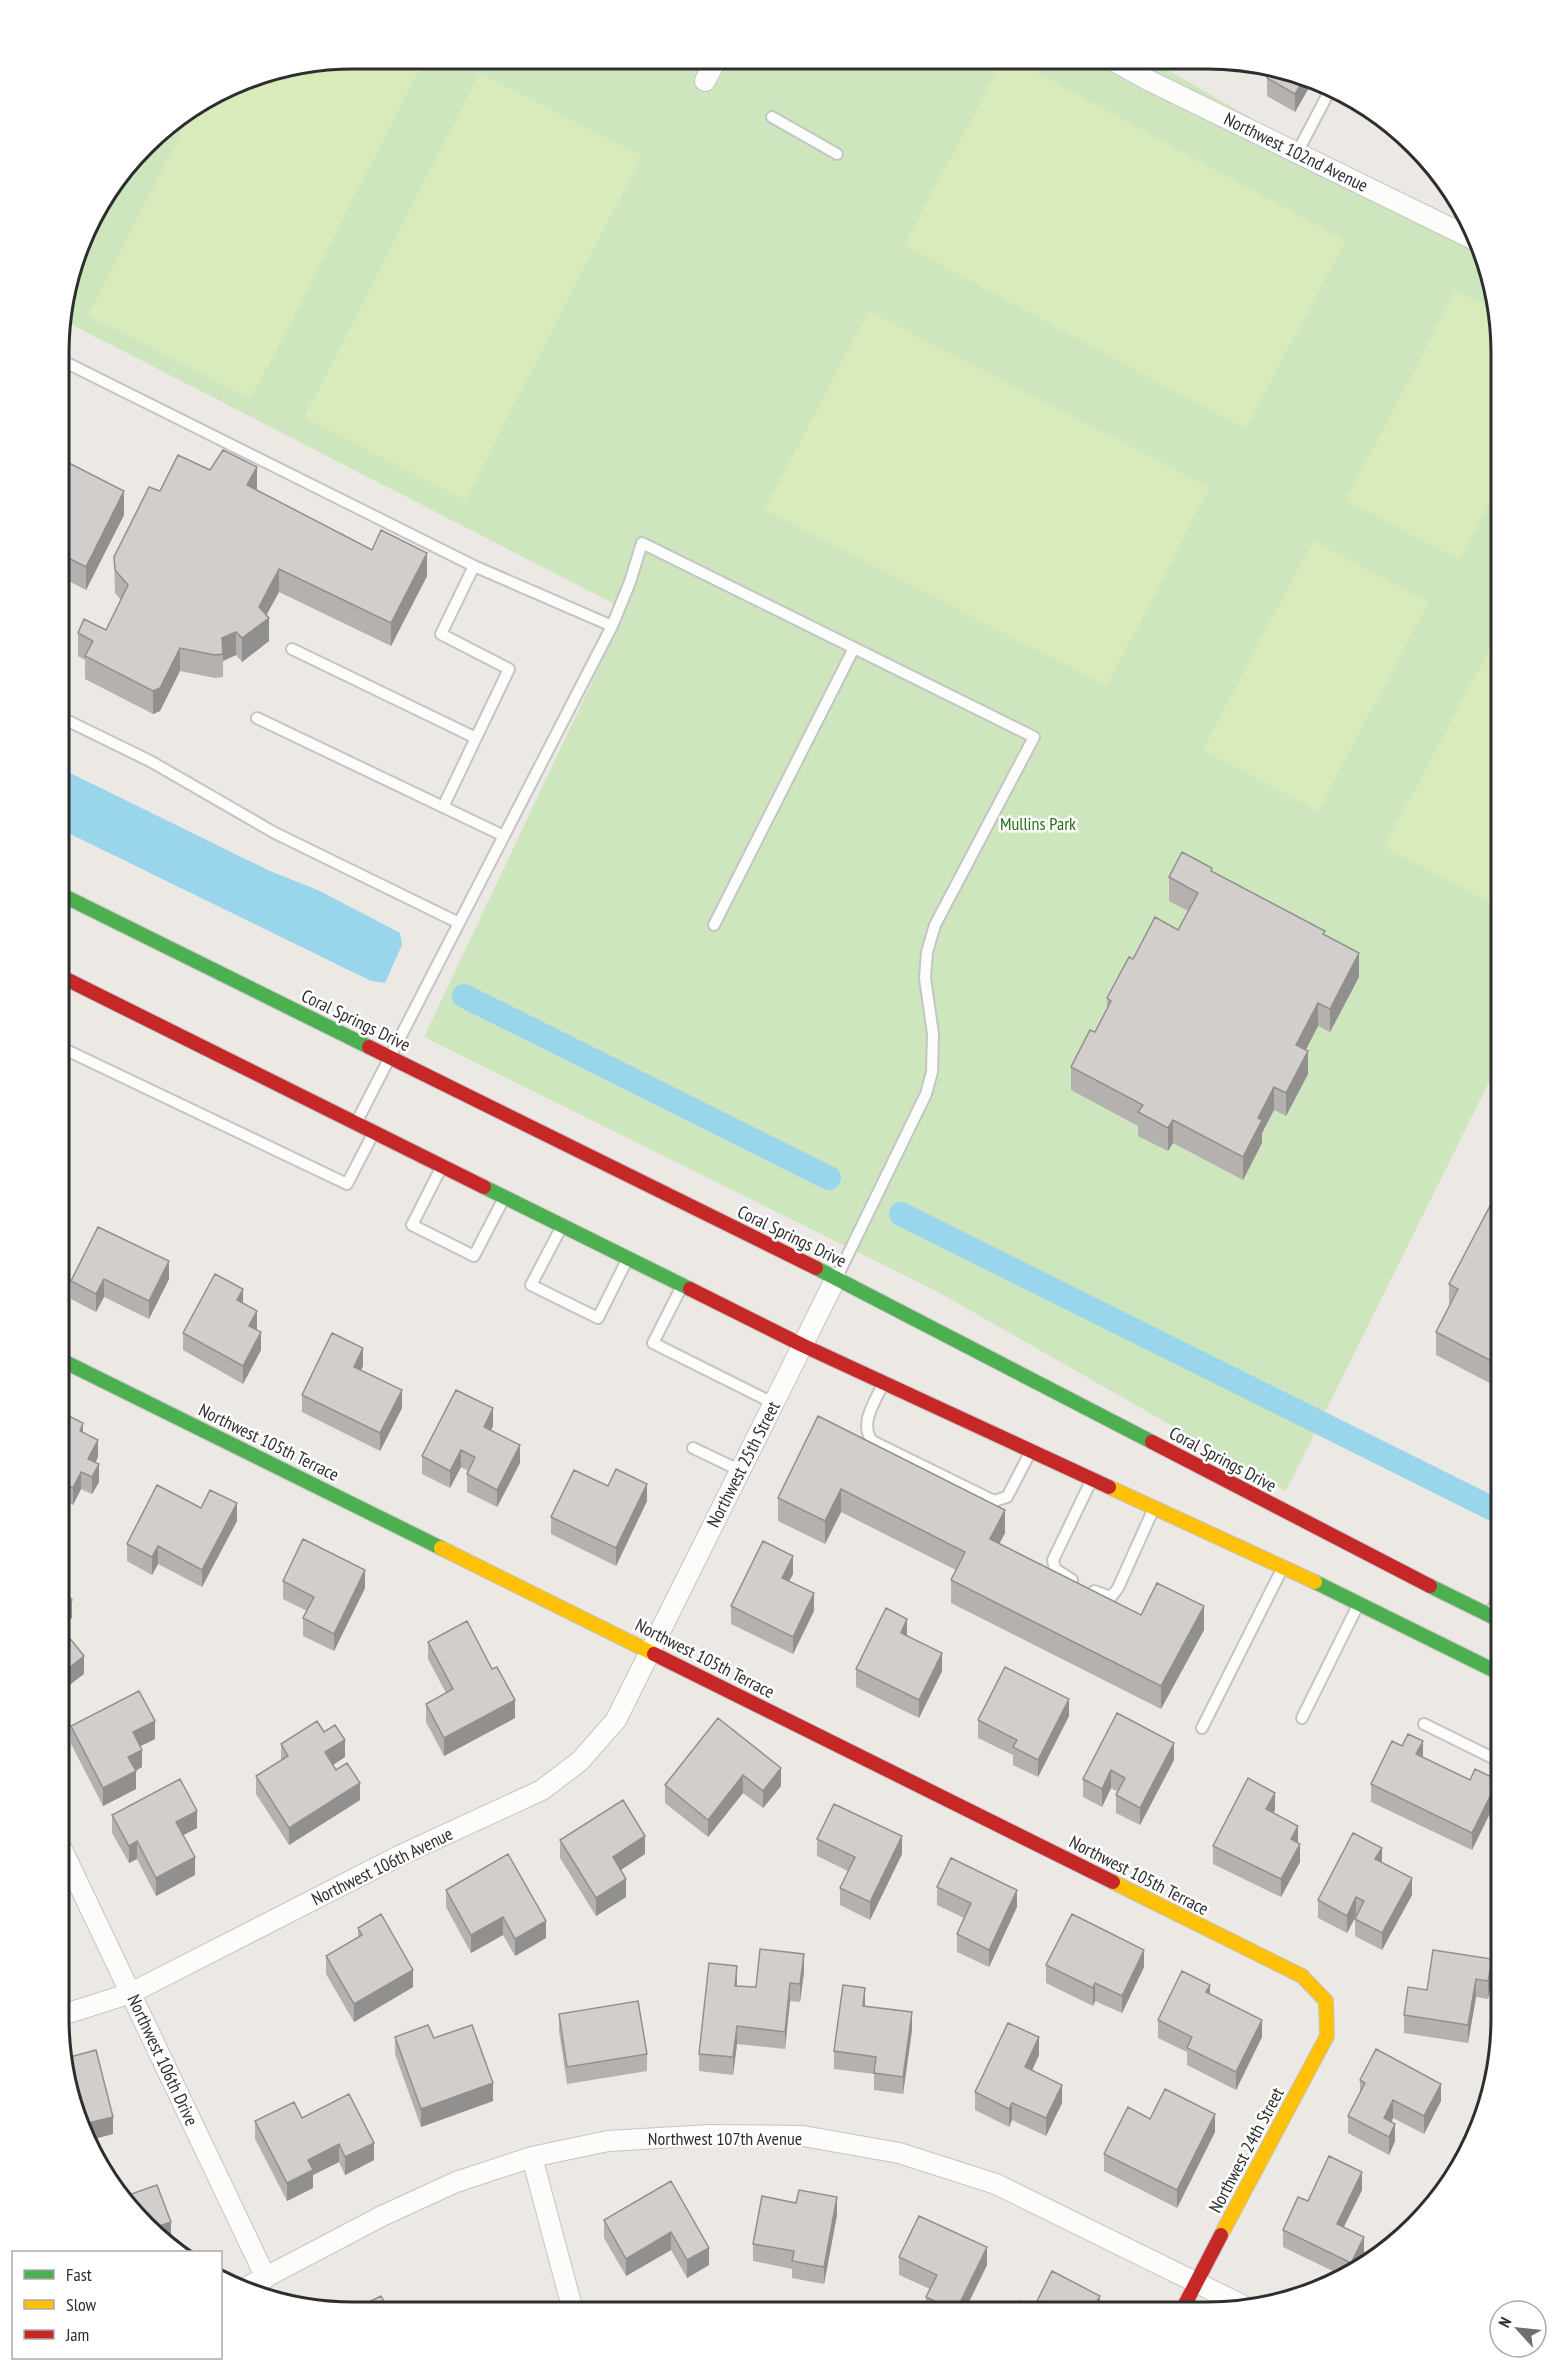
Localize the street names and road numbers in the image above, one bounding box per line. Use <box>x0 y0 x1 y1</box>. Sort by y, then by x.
street label: Northwest 102nd Avenue <box>1220 107 1372 197</box>
street label: Coral Springs Drive <box>298 984 414 1056</box>
street label: Coral Springs Drive <box>734 1200 850 1272</box>
street label: Northwest 25th Street <box>701 1397 785 1531</box>
street label: Northwest 105th Terrace <box>195 1398 343 1486</box>
street label: Coral Springs Drive <box>1165 1421 1281 1497</box>
street label: Northwest 105th Terrace <box>632 1613 778 1703</box>
street label: Northwest 106th Avenue <box>308 1822 456 1910</box>
street label: Northwest 105th Terrace <box>1066 1830 1212 1920</box>
street label: Northwest 106th Drive <box>123 1991 203 2129</box>
street label: Northwest 24th Street <box>1203 2083 1289 2217</box>
street label: Northwest 107th Avenue <box>648 2127 802 2150</box>

